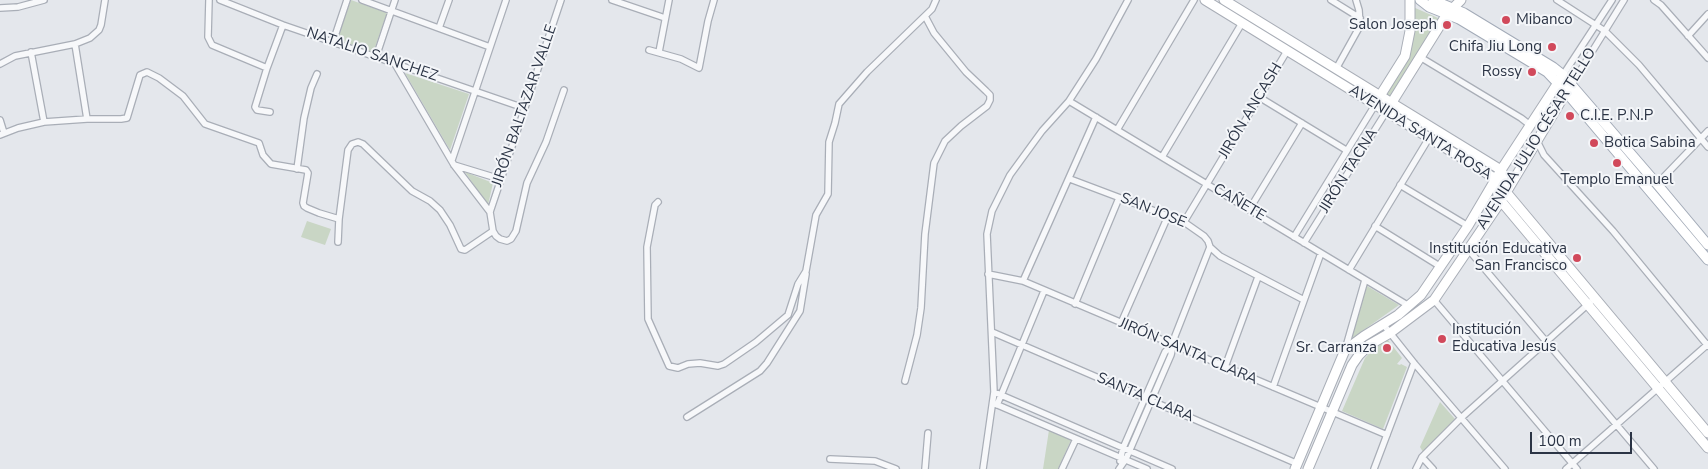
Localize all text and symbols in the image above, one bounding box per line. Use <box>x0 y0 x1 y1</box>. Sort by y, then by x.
place label: Mibanco <box>1516 11 1573 29</box>
marker: Mibanco <box>1500 14 1512 26</box>
place label: Salon Joseph <box>1349 16 1437 34</box>
marker: Salon Joseph <box>1441 19 1453 31</box>
street label: JIRÓN BALTAZAR VALLE <box>489 23 561 189</box>
street label: NATALIO SANCHEZ <box>304 24 440 86</box>
place label: Chifa Jiu Long <box>1449 38 1542 56</box>
marker: Chifa Jiu Long <box>1546 41 1558 53</box>
street label: AVENIDA JULIO CÉSAR TELLO <box>1474 45 1600 233</box>
street label: JIRÓN ANCASH <box>1215 60 1287 162</box>
place label: Rossy <box>1482 63 1522 81</box>
marker: Rossy <box>1526 66 1538 78</box>
street label: AVENIDA SANTA ROSA <box>1345 82 1495 184</box>
place label: C.I.E. P.N.P <box>1580 107 1653 125</box>
marker: C.I.E. P.N.P <box>1564 110 1576 122</box>
street label: JIRÓN TACNA <box>1316 126 1382 216</box>
place label: Botica Sabina <box>1604 134 1696 152</box>
marker: Botica Sabina <box>1588 137 1600 149</box>
marker: Templo Emanuel <box>1611 157 1623 169</box>
place label: Templo Emanuel <box>1561 171 1673 189</box>
street label: CAÑETE <box>1209 180 1269 226</box>
street label: SAN JOSE <box>1117 190 1189 232</box>
place label: Institución Educativa San Francisco <box>1429 240 1567 275</box>
marker: Institución Educativa San Francisco <box>1571 252 1583 264</box>
street label: JIRÓN SANTA CLARA <box>1116 315 1260 389</box>
place label: Institución Educativa Jesús <box>1452 321 1556 356</box>
marker: Institución Educativa Jesús <box>1436 333 1448 345</box>
place label: Sr. Carranza <box>1296 339 1377 357</box>
marker: Sr. Carranza <box>1381 342 1393 354</box>
street label: SANTA CLARA <box>1094 369 1196 427</box>
scale bar <box>1533 422 1636 454</box>
text: 100 m <box>1538 431 1582 451</box>

